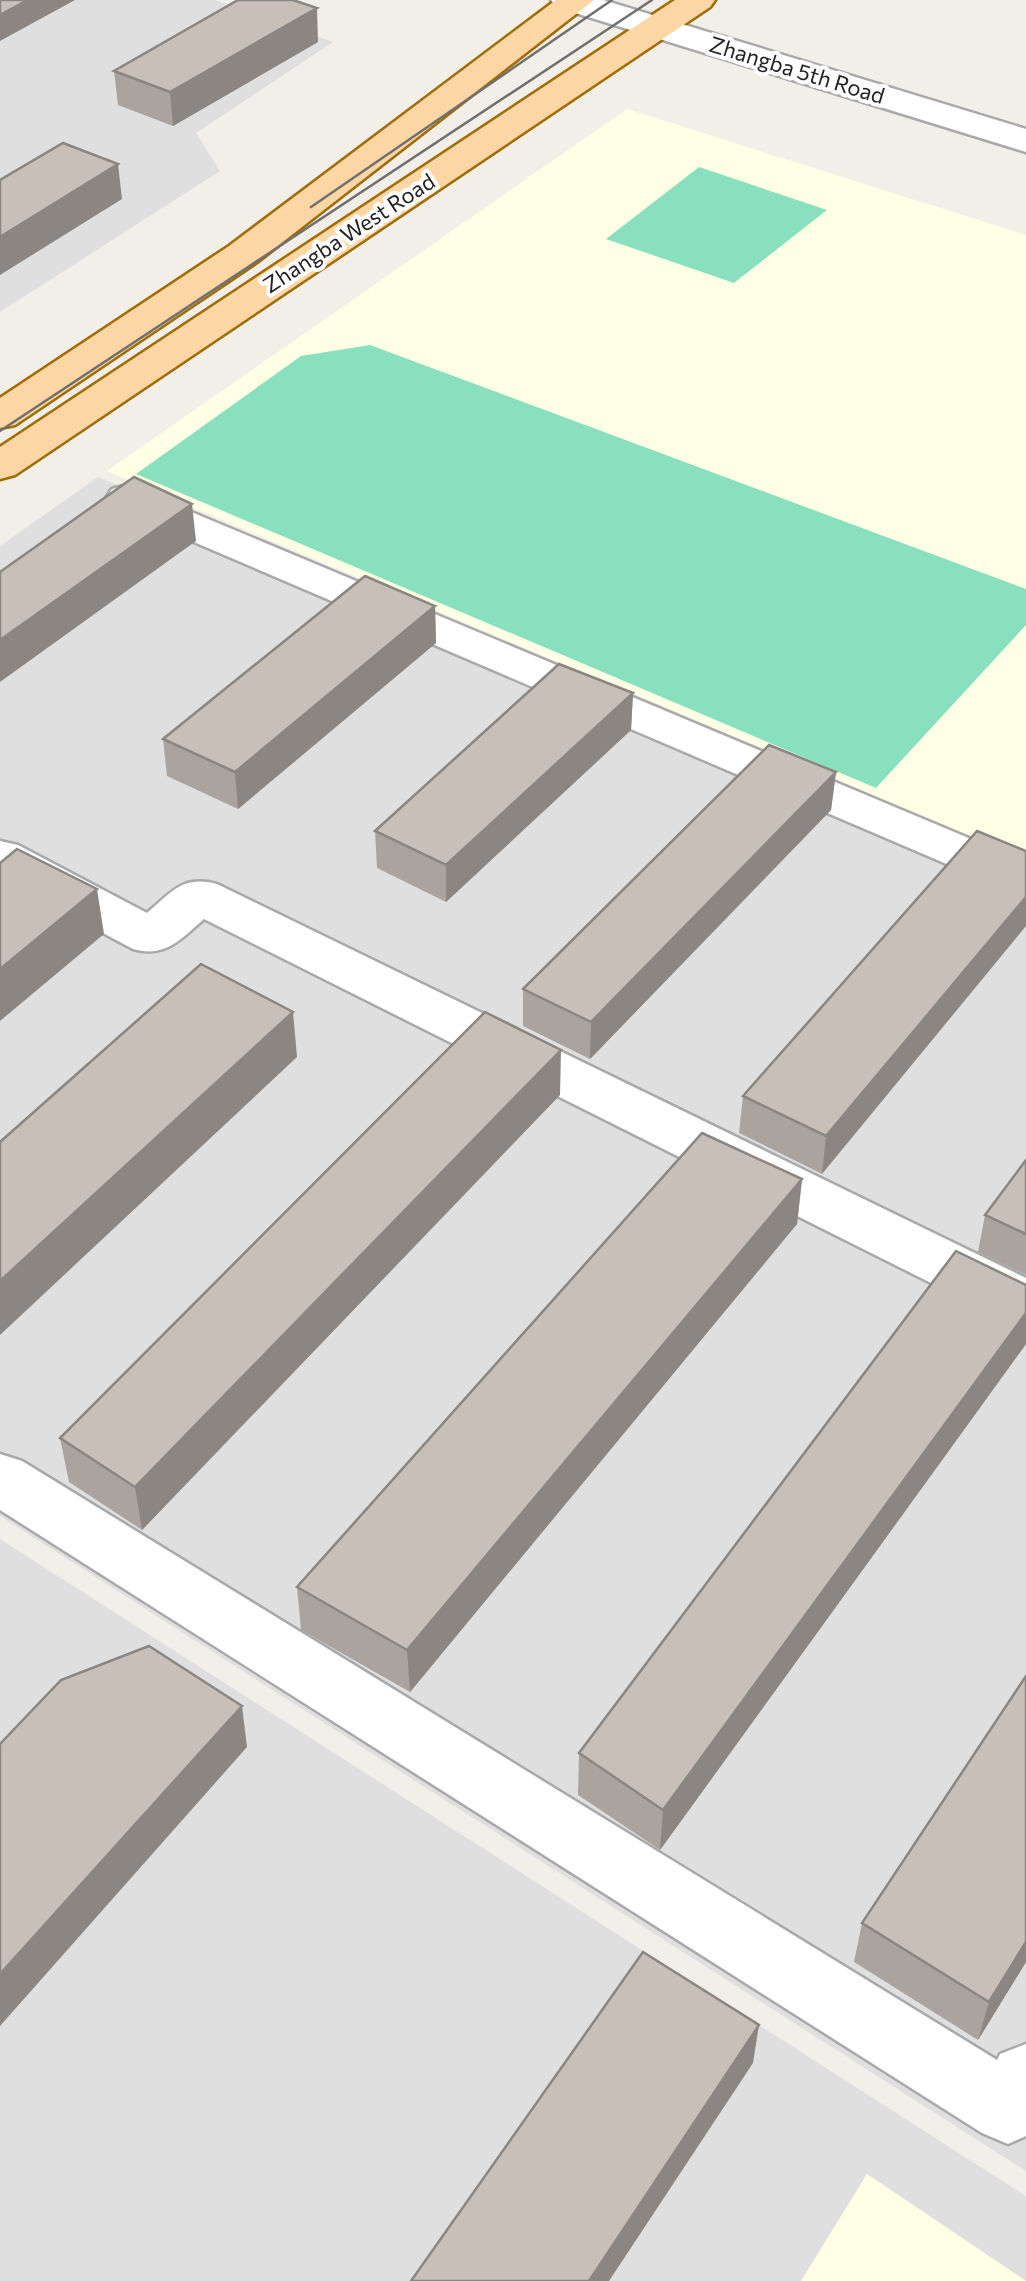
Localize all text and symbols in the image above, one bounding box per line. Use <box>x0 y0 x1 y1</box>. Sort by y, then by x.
street label: Zhangba 5th Road <box>706 30 888 109</box>
street label: Zhangba West Road <box>258 167 440 298</box>

